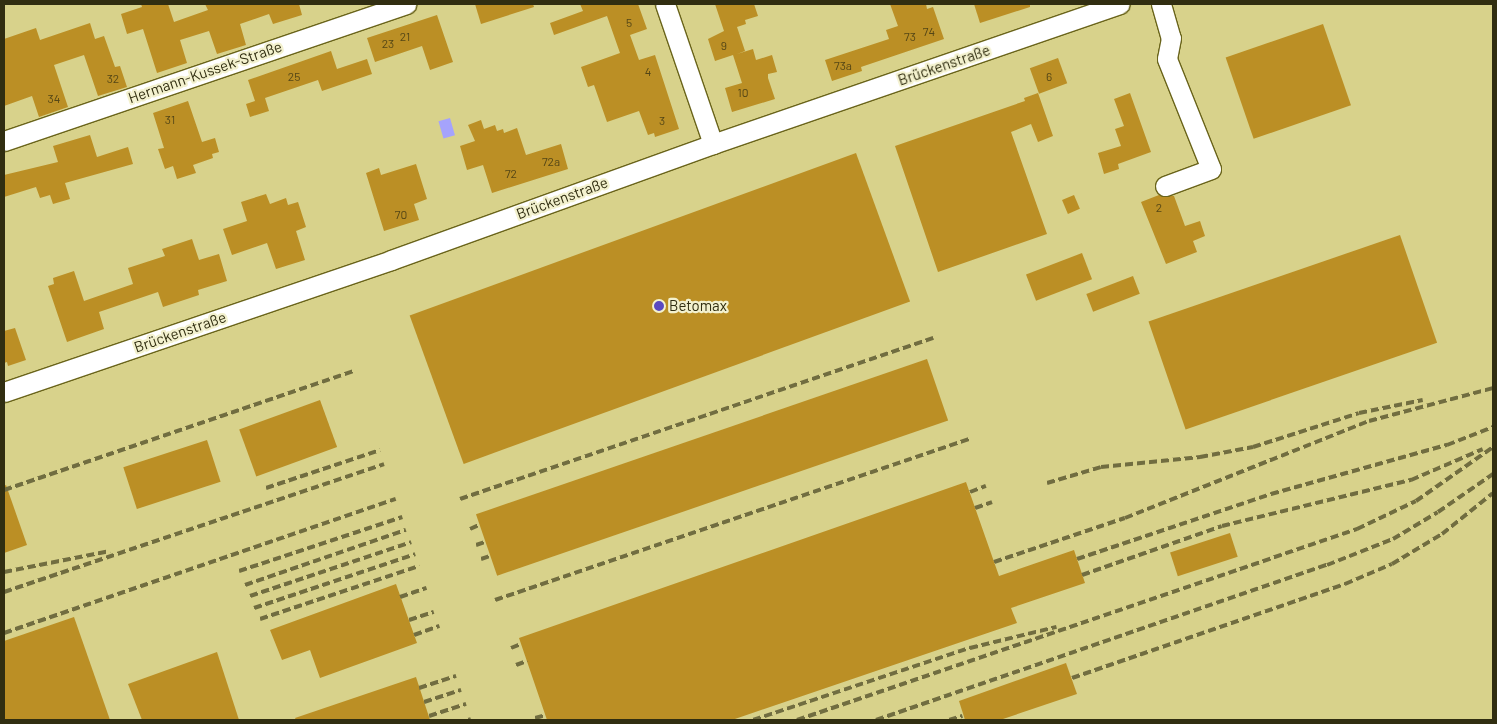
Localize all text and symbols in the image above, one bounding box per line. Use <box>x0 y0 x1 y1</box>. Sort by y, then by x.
house number: 5 <box>626 16 632 30</box>
house number: 74 <box>923 25 935 39</box>
house number: 21 <box>400 30 410 44</box>
house number: 73 <box>904 30 916 44</box>
street label: Hermann-Kussek-Straße <box>126 37 284 107</box>
house number: 23 <box>382 37 394 51</box>
house number: 9 <box>721 39 727 53</box>
street label: Brückenstraße <box>896 41 992 89</box>
house number: 73a <box>834 59 852 73</box>
house number: 4 <box>645 65 651 79</box>
house number: 25 <box>288 70 300 84</box>
house number: 6 <box>1046 70 1052 84</box>
house number: 32 <box>107 72 119 86</box>
house number: 10 <box>738 86 748 100</box>
house number: 34 <box>48 92 60 106</box>
house number: 31 <box>165 113 175 127</box>
house number: 3 <box>659 114 665 128</box>
house number: 72a <box>542 155 560 169</box>
house number: 72 <box>505 167 517 181</box>
street label: Brückenstraße <box>514 173 610 223</box>
house number: 2 <box>1156 201 1162 215</box>
house number: 70 <box>395 208 407 222</box>
place label: Betomax <box>669 297 727 315</box>
marker: Betomax <box>653 300 665 312</box>
street label: Brückenstraße <box>132 308 228 356</box>

